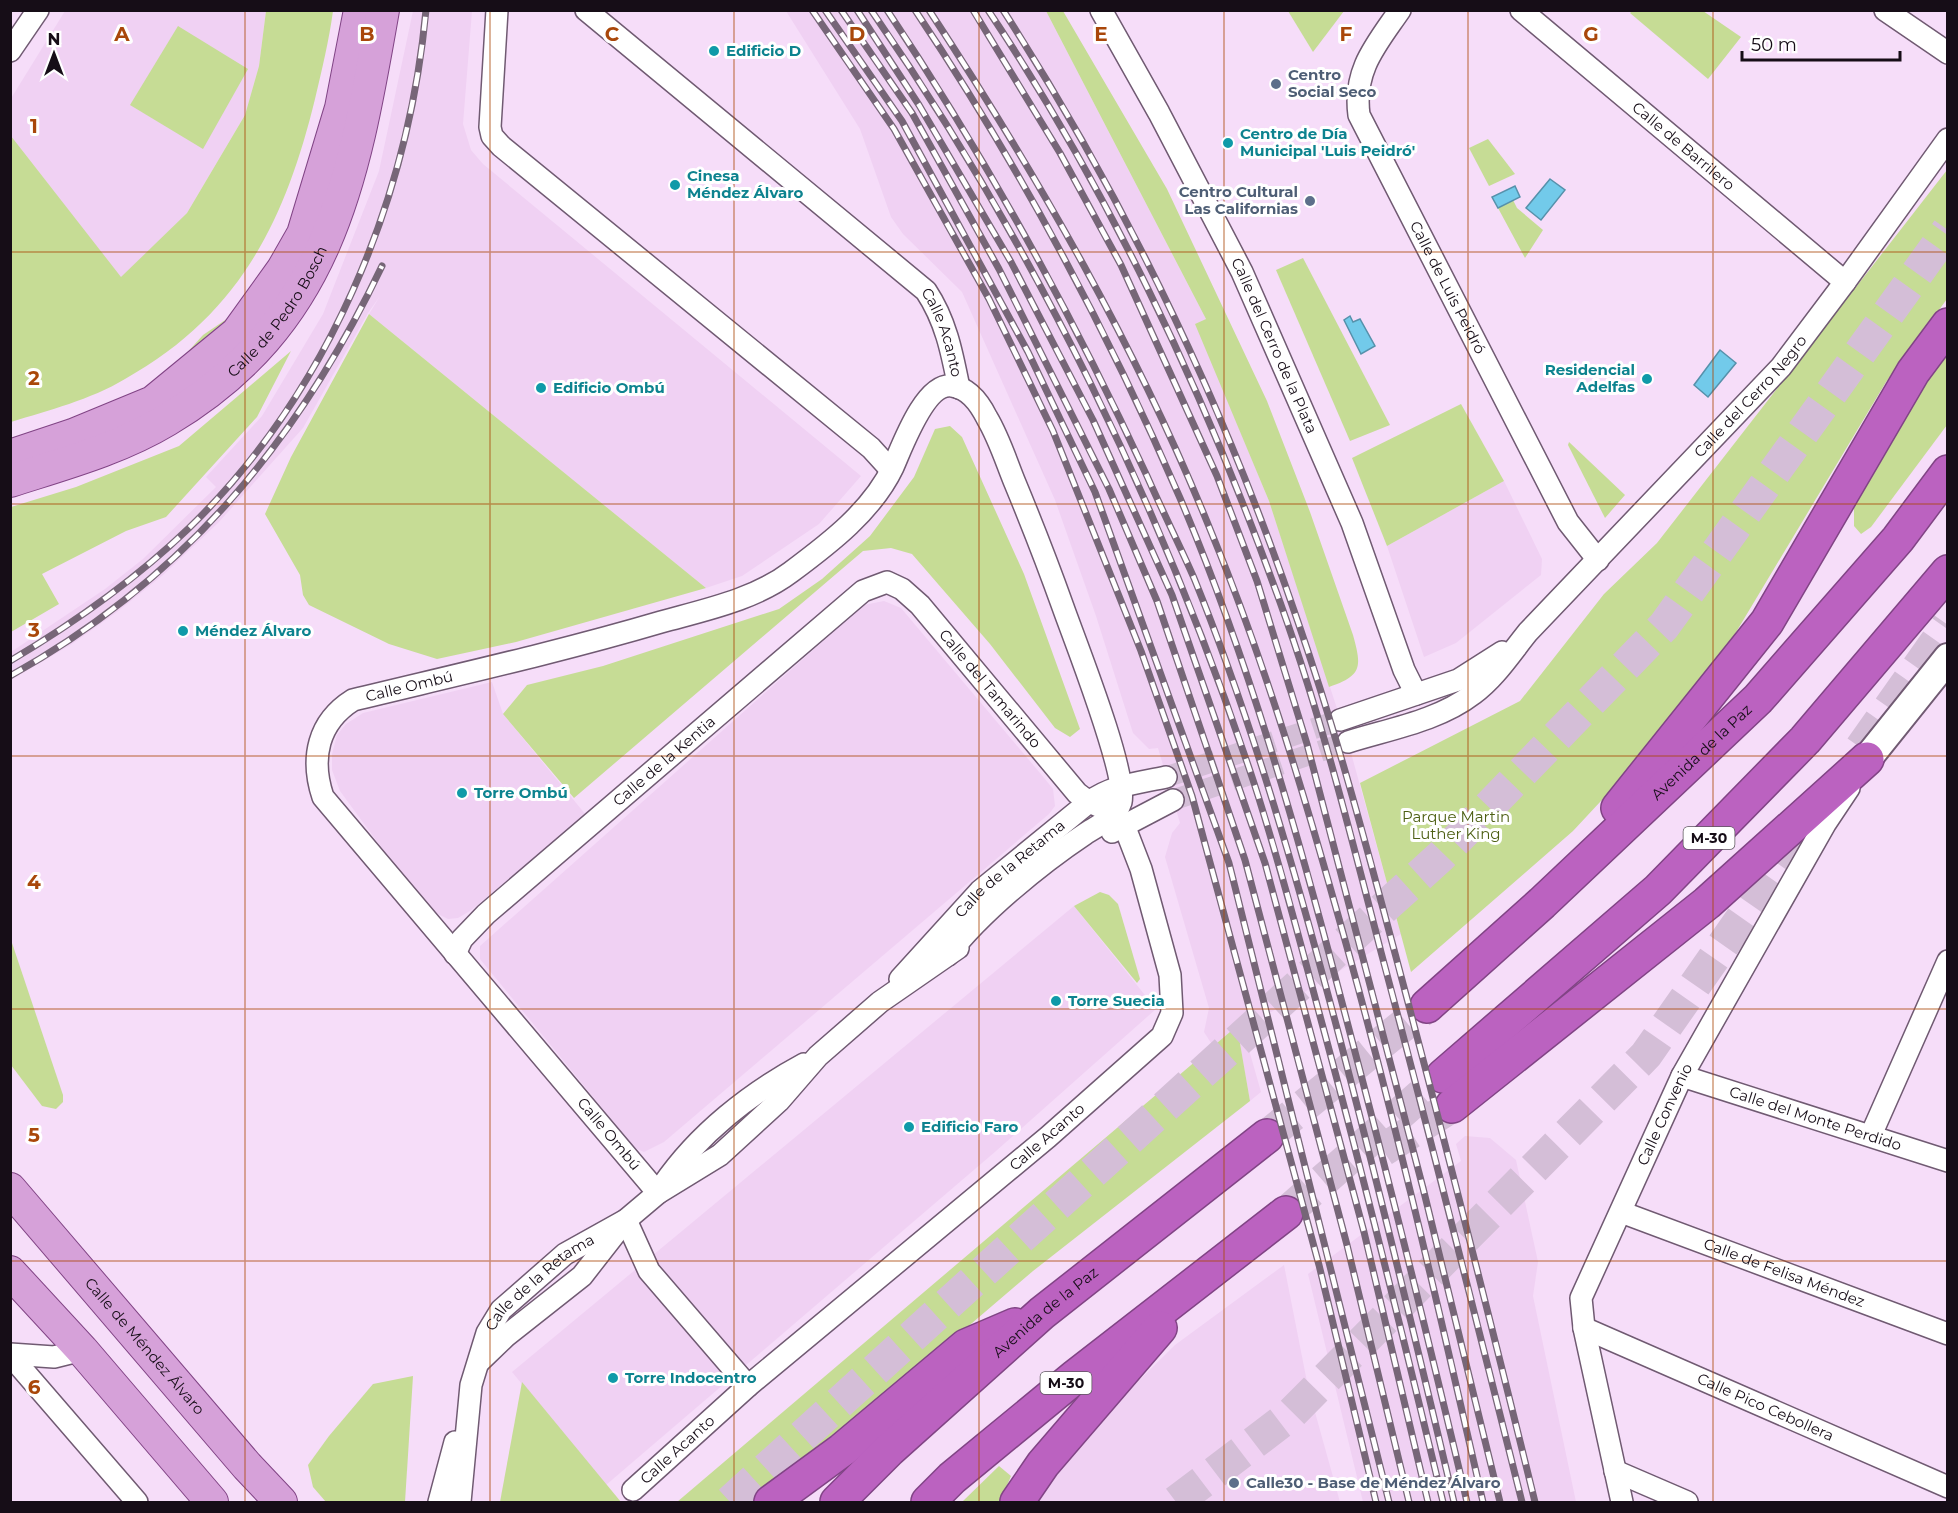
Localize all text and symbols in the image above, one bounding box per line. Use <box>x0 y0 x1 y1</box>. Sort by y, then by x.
text: A <box>113 22 130 46</box>
text: B <box>359 22 375 46</box>
text: C <box>605 22 620 46</box>
text: D <box>849 22 865 46</box>
text: E <box>1094 22 1108 46</box>
text: F <box>1340 22 1353 46</box>
text: G <box>1583 22 1599 46</box>
north arrow <box>24 24 84 84</box>
scale bar <box>1742 24 1900 62</box>
text: N <box>48 30 60 49</box>
text: 50 m <box>1751 34 1797 56</box>
place label: Edificio D <box>726 41 801 60</box>
marker: Edificio D <box>707 44 721 58</box>
place label: Centro Social Seco <box>1288 65 1377 101</box>
marker: Centro Social Seco <box>1269 77 1283 91</box>
street label: Calle de Barrilero <box>1629 97 1739 194</box>
text: 1 <box>30 114 38 138</box>
place label: Centro de Día Municipal 'Luis Peidró' <box>1240 124 1415 160</box>
marker: Centro de Día Municipal 'Luis Peidró' <box>1221 136 1235 150</box>
place label: Cinesa Méndez Álvaro <box>687 166 804 202</box>
marker: Cinesa Méndez Álvaro <box>668 178 682 192</box>
place label: Centro Cultural Las Californias <box>1179 182 1298 218</box>
marker: Centro Cultural Las Californias <box>1303 194 1317 208</box>
street label: Calle de Luis Peidró <box>1406 218 1490 357</box>
street label: Calle de Pedro Bosch <box>223 243 331 381</box>
street label: Calle del Cerro de la Plata <box>1227 254 1322 437</box>
street label: Calle Acanto <box>917 284 967 379</box>
street label: Calle del Cerro Negro <box>1690 331 1811 461</box>
place label: Residencial Adelfas <box>1545 360 1635 396</box>
text: 2 <box>28 366 40 390</box>
marker: Residencial Adelfas <box>1640 372 1654 386</box>
place label: Edificio Ombú <box>553 378 665 397</box>
marker: Edificio Ombú <box>534 381 548 395</box>
text: 3 <box>27 618 40 642</box>
place label: Méndez Álvaro <box>195 621 312 640</box>
marker: Méndez Álvaro <box>176 624 190 638</box>
street label: Calle del Tamarindo <box>935 625 1045 752</box>
street label: Calle Ombú <box>364 666 455 706</box>
street label: Avenida de la Paz <box>1647 700 1756 804</box>
street label: Calle de la Kentia <box>609 712 719 810</box>
place label: Torre Ombú <box>474 783 568 802</box>
marker: Torre Ombú <box>455 786 469 800</box>
park label: Parque Martin Luther King <box>1402 807 1510 843</box>
street label: Calle de la Retama <box>950 816 1069 921</box>
road number: M-30 <box>1684 827 1734 849</box>
text: 4 <box>27 870 41 894</box>
place label: Torre Suecia <box>1068 991 1165 1010</box>
marker: Torre Suecia <box>1049 994 1063 1008</box>
street label: Calle Convenio <box>1633 1060 1696 1168</box>
street label: Calle del Monte Perdido <box>1727 1082 1904 1155</box>
street label: Calle Ombú <box>573 1093 645 1174</box>
street label: Calle Acanto <box>1005 1099 1088 1175</box>
place label: Edificio Faro <box>921 1117 1019 1136</box>
marker: Edificio Faro <box>902 1120 916 1134</box>
text: 5 <box>28 1123 40 1147</box>
street label: Calle de la Retama <box>481 1230 597 1334</box>
street label: Calle de Felisa Méndez <box>1701 1234 1868 1311</box>
street label: Avenida de la Paz <box>989 1262 1102 1362</box>
street label: Calle de Méndez Álvaro <box>81 1273 209 1419</box>
place label: Torre Indocentro <box>625 1368 757 1387</box>
street label: Calle Pico Cebollera <box>1694 1369 1837 1445</box>
marker: Torre Indocentro <box>606 1371 620 1385</box>
road number: M-30 <box>1040 1372 1092 1394</box>
text: 6 <box>28 1375 41 1399</box>
street label: Calle Acanto <box>636 1411 718 1488</box>
place label: Calle30 - Base de Méndez Álvaro <box>1246 1473 1501 1492</box>
marker: Calle30 - Base de Méndez Álvaro <box>1227 1476 1241 1490</box>

